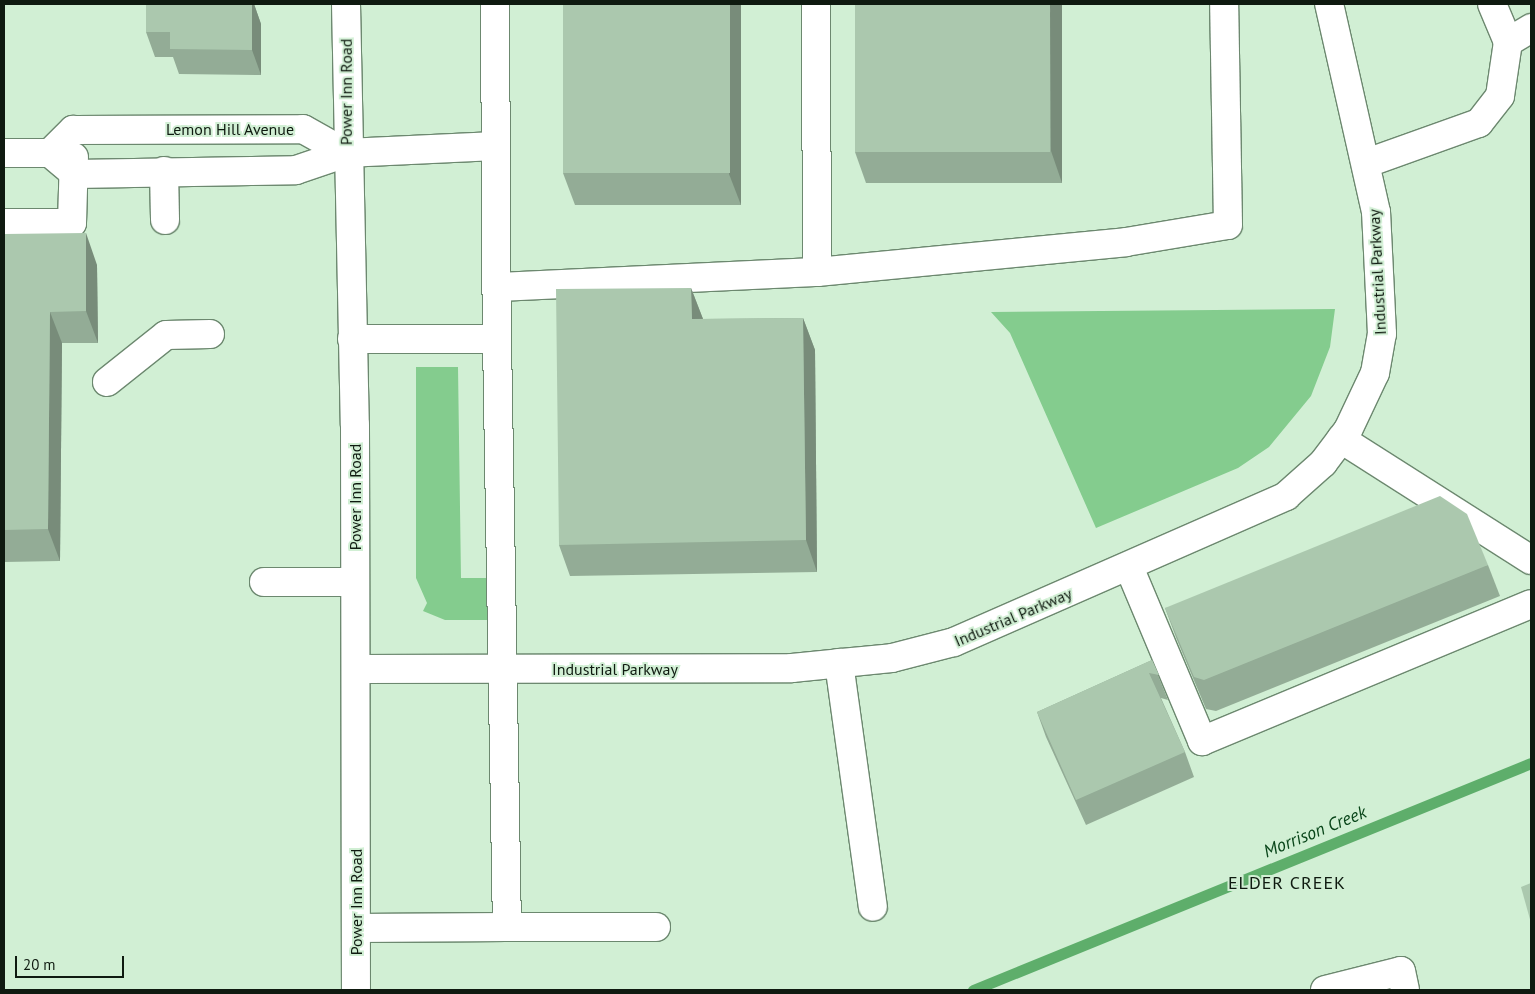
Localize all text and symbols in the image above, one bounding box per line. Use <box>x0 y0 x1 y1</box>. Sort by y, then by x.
street label: Power Inn Road <box>336 39 356 145</box>
street label: Lemon Hill Avenue <box>166 119 294 139</box>
street label: Industrial Parkway <box>1364 209 1390 335</box>
street label: Power Inn Road <box>345 444 365 550</box>
street label: Industrial Parkway <box>951 584 1075 650</box>
street label: Industrial Parkway <box>552 659 678 679</box>
water label: Morrison Creek <box>1260 802 1370 862</box>
street label: Power Inn Road <box>346 849 366 955</box>
district label: ELDER CREEK <box>1227 872 1347 894</box>
scale bar <box>18 946 126 978</box>
text: 20 m <box>23 955 56 974</box>

